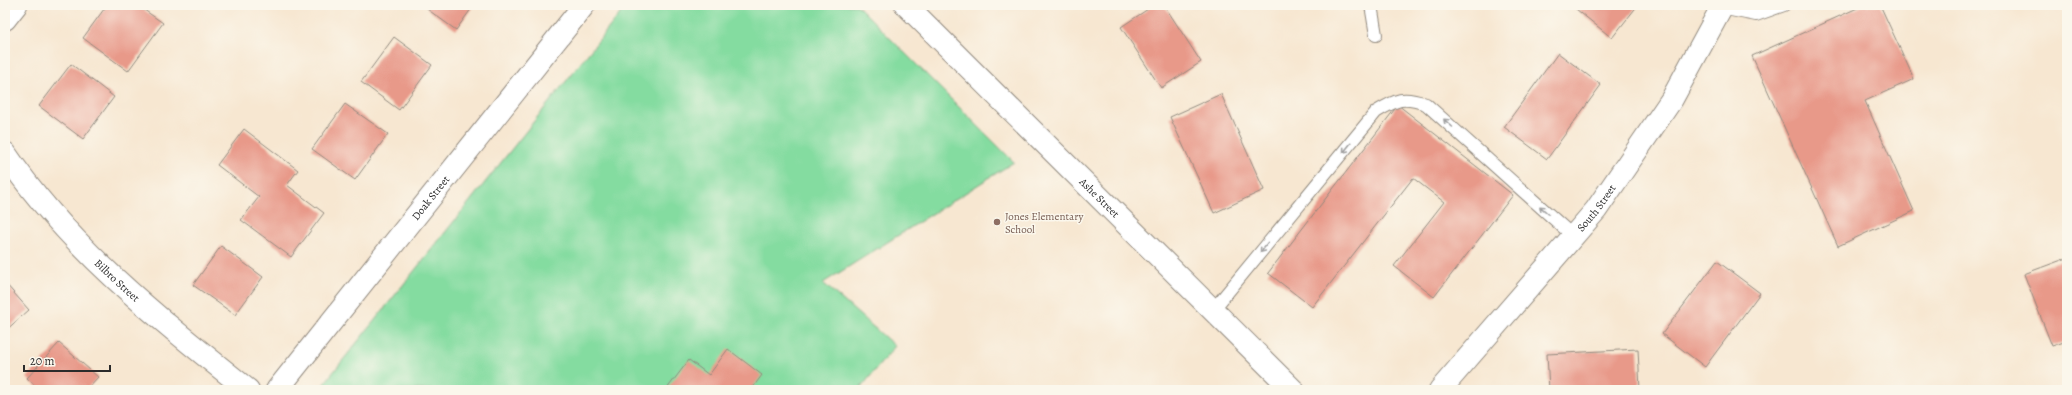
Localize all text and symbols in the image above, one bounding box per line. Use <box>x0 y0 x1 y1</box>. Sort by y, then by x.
one-way arrow <box>1443 118 1453 128</box>
one-way arrow <box>1342 143 1351 153</box>
street label: Doak Street <box>408 172 453 223</box>
street label: Ashe Street <box>1075 174 1123 221</box>
street label: South Street <box>1574 181 1620 235</box>
one-way arrow <box>1540 206 1550 215</box>
place label: Jones Elementary School <box>1005 209 1084 237</box>
marker: Jones Elementary School <box>992 217 1002 227</box>
one-way arrow <box>1260 243 1268 254</box>
street label: Bilbro Street <box>91 256 143 306</box>
scale bar <box>24 347 110 373</box>
text: 20 m <box>30 353 54 369</box>

